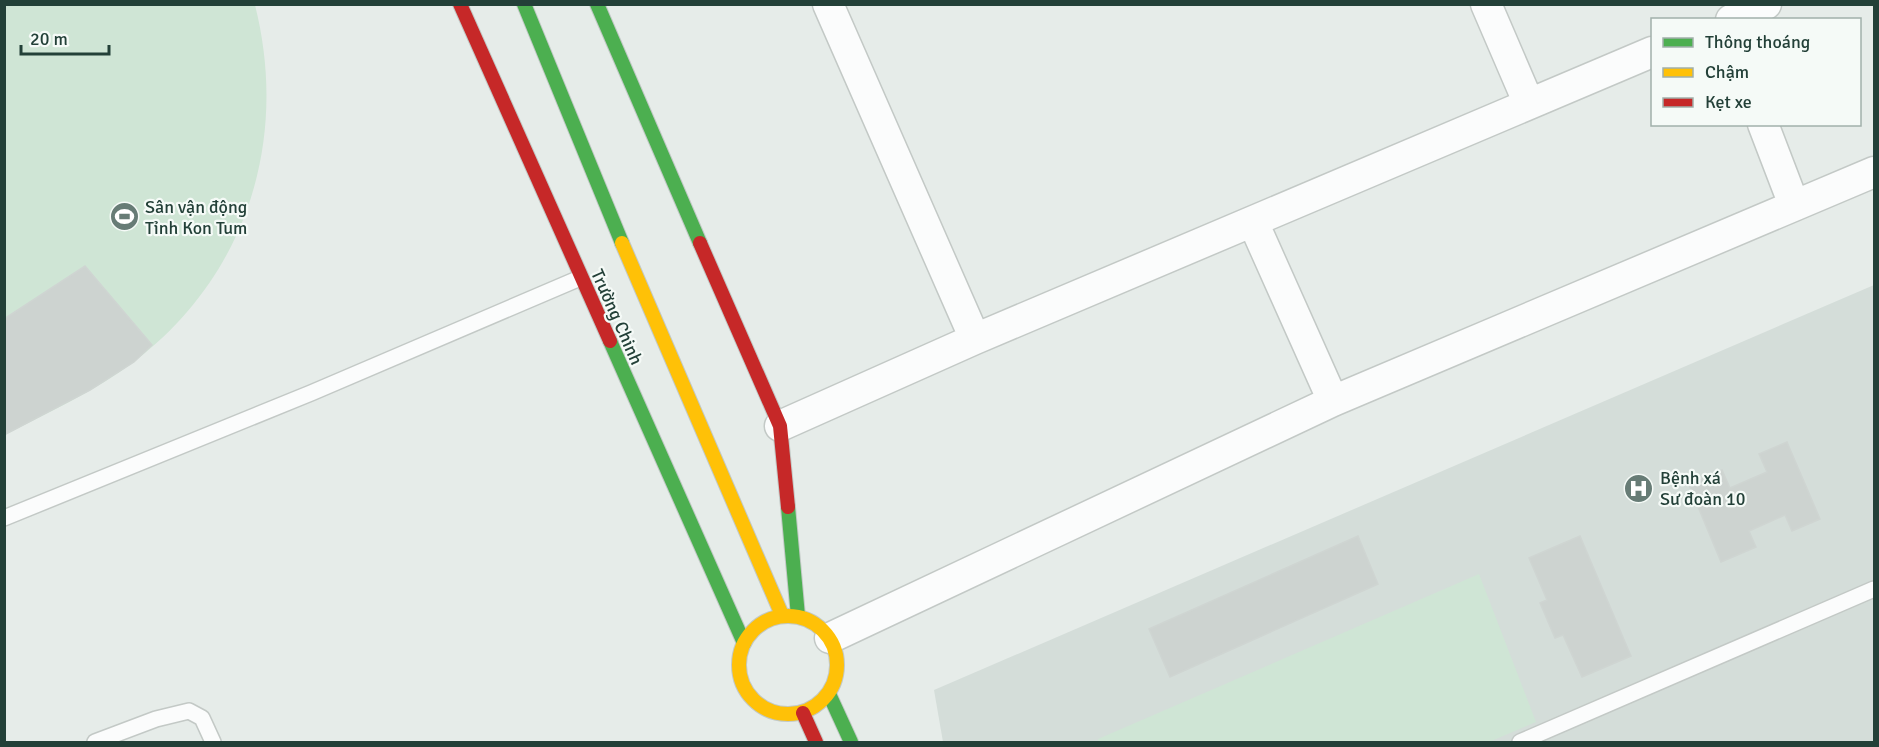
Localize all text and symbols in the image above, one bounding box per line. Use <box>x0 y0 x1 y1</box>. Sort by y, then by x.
scale bar <box>21 18 110 56</box>
legend <box>1651 18 1861 126</box>
text: 20 m <box>30 28 68 50</box>
text: Thông thoáng <box>1705 31 1810 53</box>
text: Chậm <box>1705 61 1749 83</box>
text: Kẹt xe <box>1705 91 1752 113</box>
place label: Sân vận động Tỉnh Kon Tum <box>145 196 247 239</box>
sports icon: Sân vận động Tỉnh Kon Tum <box>108 201 140 233</box>
street label: Trường Chinh <box>586 266 648 368</box>
place label: Bệnh xá Sư đoàn 10 <box>1660 467 1745 510</box>
hospital icon: Bệnh xá Sư đoàn 10 <box>1623 472 1655 504</box>

